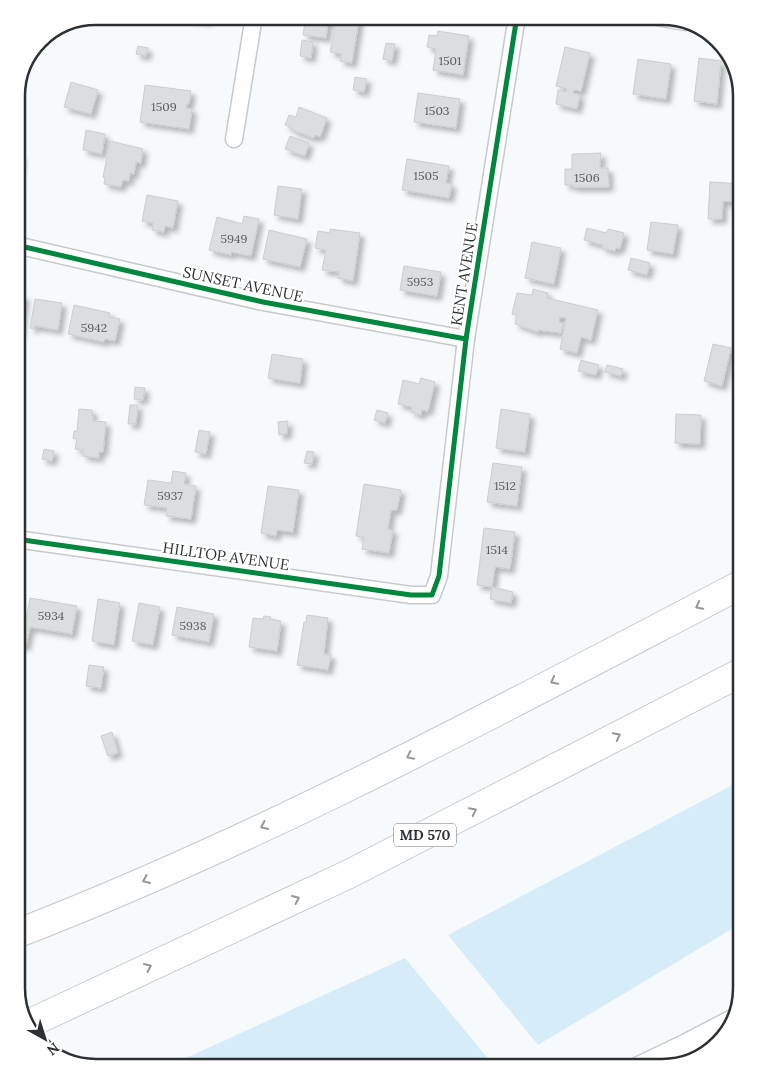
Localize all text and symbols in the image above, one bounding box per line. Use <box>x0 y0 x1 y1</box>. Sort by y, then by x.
house number: 1501 <box>439 53 461 68</box>
house number: 1509 <box>151 99 177 114</box>
house number: 1503 <box>424 103 450 118</box>
house number: 1505 <box>414 168 438 183</box>
house number: 1506 <box>574 170 600 185</box>
street label: KENT AVENUE <box>446 221 482 327</box>
house number: 5949 <box>221 231 248 246</box>
street label: SUNSET AVENUE <box>181 262 305 306</box>
house number: 5953 <box>407 274 434 289</box>
house number: 5942 <box>81 320 107 335</box>
house number: 1512 <box>494 478 516 493</box>
house number: 5937 <box>157 488 183 503</box>
street label: HILLTOP AVENUE <box>162 538 290 574</box>
house number: 1514 <box>486 542 508 557</box>
one-way arrow <box>695 600 704 610</box>
house number: 5934 <box>38 608 65 623</box>
house number: 5938 <box>180 618 207 633</box>
one-way arrow <box>551 675 560 685</box>
one-way arrow <box>612 732 621 742</box>
one-way arrow <box>406 749 415 760</box>
one-way arrow <box>467 807 476 817</box>
one-way arrow <box>260 820 269 831</box>
road number: MD 570 <box>394 824 456 846</box>
one-way arrow <box>142 874 151 885</box>
one-way arrow <box>291 895 300 905</box>
one-way arrow <box>143 963 152 973</box>
north arrow <box>20 1014 70 1064</box>
text: N <box>43 1039 63 1060</box>

